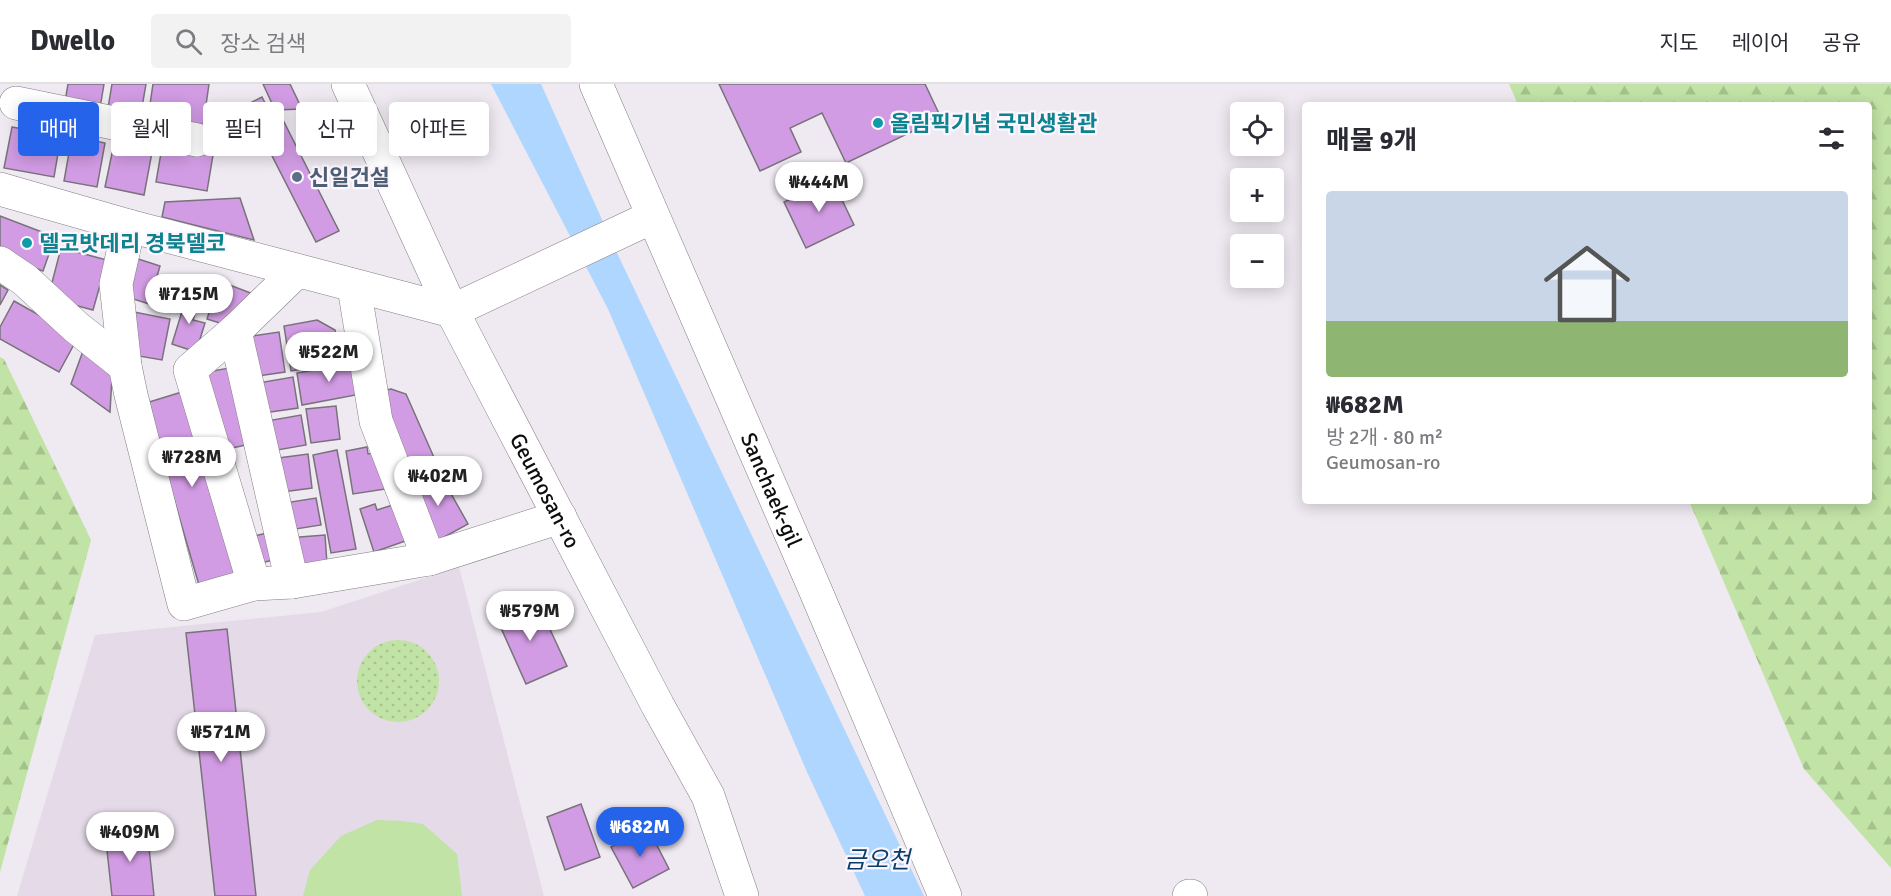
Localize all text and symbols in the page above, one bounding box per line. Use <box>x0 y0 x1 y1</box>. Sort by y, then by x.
search box <box>151 14 571 68</box>
text: Dwello <box>30 24 115 58</box>
icon: search <box>172 25 205 58</box>
text: 장소 검색 <box>220 30 306 57</box>
text: 지도 <box>1660 30 1698 56</box>
text: 레이어 <box>1731 30 1789 56</box>
text: 공유 <box>1822 30 1861 56</box>
chip: 매매 <box>18 102 99 156</box>
chip: 월세 <box>111 102 191 156</box>
chip: 필터 <box>203 102 284 156</box>
chip: 신규 <box>296 102 377 156</box>
chip: 아파트 <box>389 102 489 156</box>
map controls <box>1230 102 1284 288</box>
button: locate <box>1230 102 1284 156</box>
place label: 올림픽기념 국민생활관 <box>890 110 1097 137</box>
marker: 올림픽기념 국민생활관 <box>871 116 885 130</box>
icon: filters <box>1815 122 1848 155</box>
text: 매물 9개 <box>1326 125 1418 157</box>
pin: ₩444M <box>777 162 861 213</box>
place label: 신일건설 <box>309 164 390 191</box>
button: + <box>1230 168 1284 222</box>
text: ₩444M <box>789 169 849 194</box>
marker: 신일건설 <box>290 170 304 184</box>
place label: 델코밧데리 경북델코 <box>39 230 226 257</box>
icon: home <box>1533 230 1641 338</box>
button: − <box>1230 234 1284 288</box>
marker: 델코밧데리 경북델코 <box>20 236 34 250</box>
pin: ₩715M <box>147 274 231 325</box>
text: ₩715M <box>159 281 219 306</box>
pin: ₩522M <box>287 332 371 383</box>
text: ₩522M <box>299 339 359 364</box>
text: ₩682M <box>1326 389 1404 421</box>
text: 방 2개 · 80 m² <box>1326 425 1443 450</box>
street label: Geumosan-ro <box>504 428 587 552</box>
street label: Sanchaek-gil <box>735 428 808 551</box>
pin: ₩728M <box>150 437 234 488</box>
text: ₩728M <box>162 444 222 469</box>
text: Geumosan-ro <box>1326 450 1440 475</box>
pin: ₩402M <box>396 456 480 507</box>
text: ₩402M <box>408 463 468 488</box>
pin: ₩579M <box>488 591 572 642</box>
text: ₩579M <box>500 598 560 623</box>
pin: ₩571M <box>179 712 263 763</box>
text: ₩571M <box>191 719 251 744</box>
pin: ₩682M <box>598 807 682 858</box>
pin: ₩409M <box>88 812 172 863</box>
text: ₩682M <box>610 814 670 839</box>
text: ₩409M <box>100 819 160 844</box>
water label: 금오천 <box>844 845 913 875</box>

